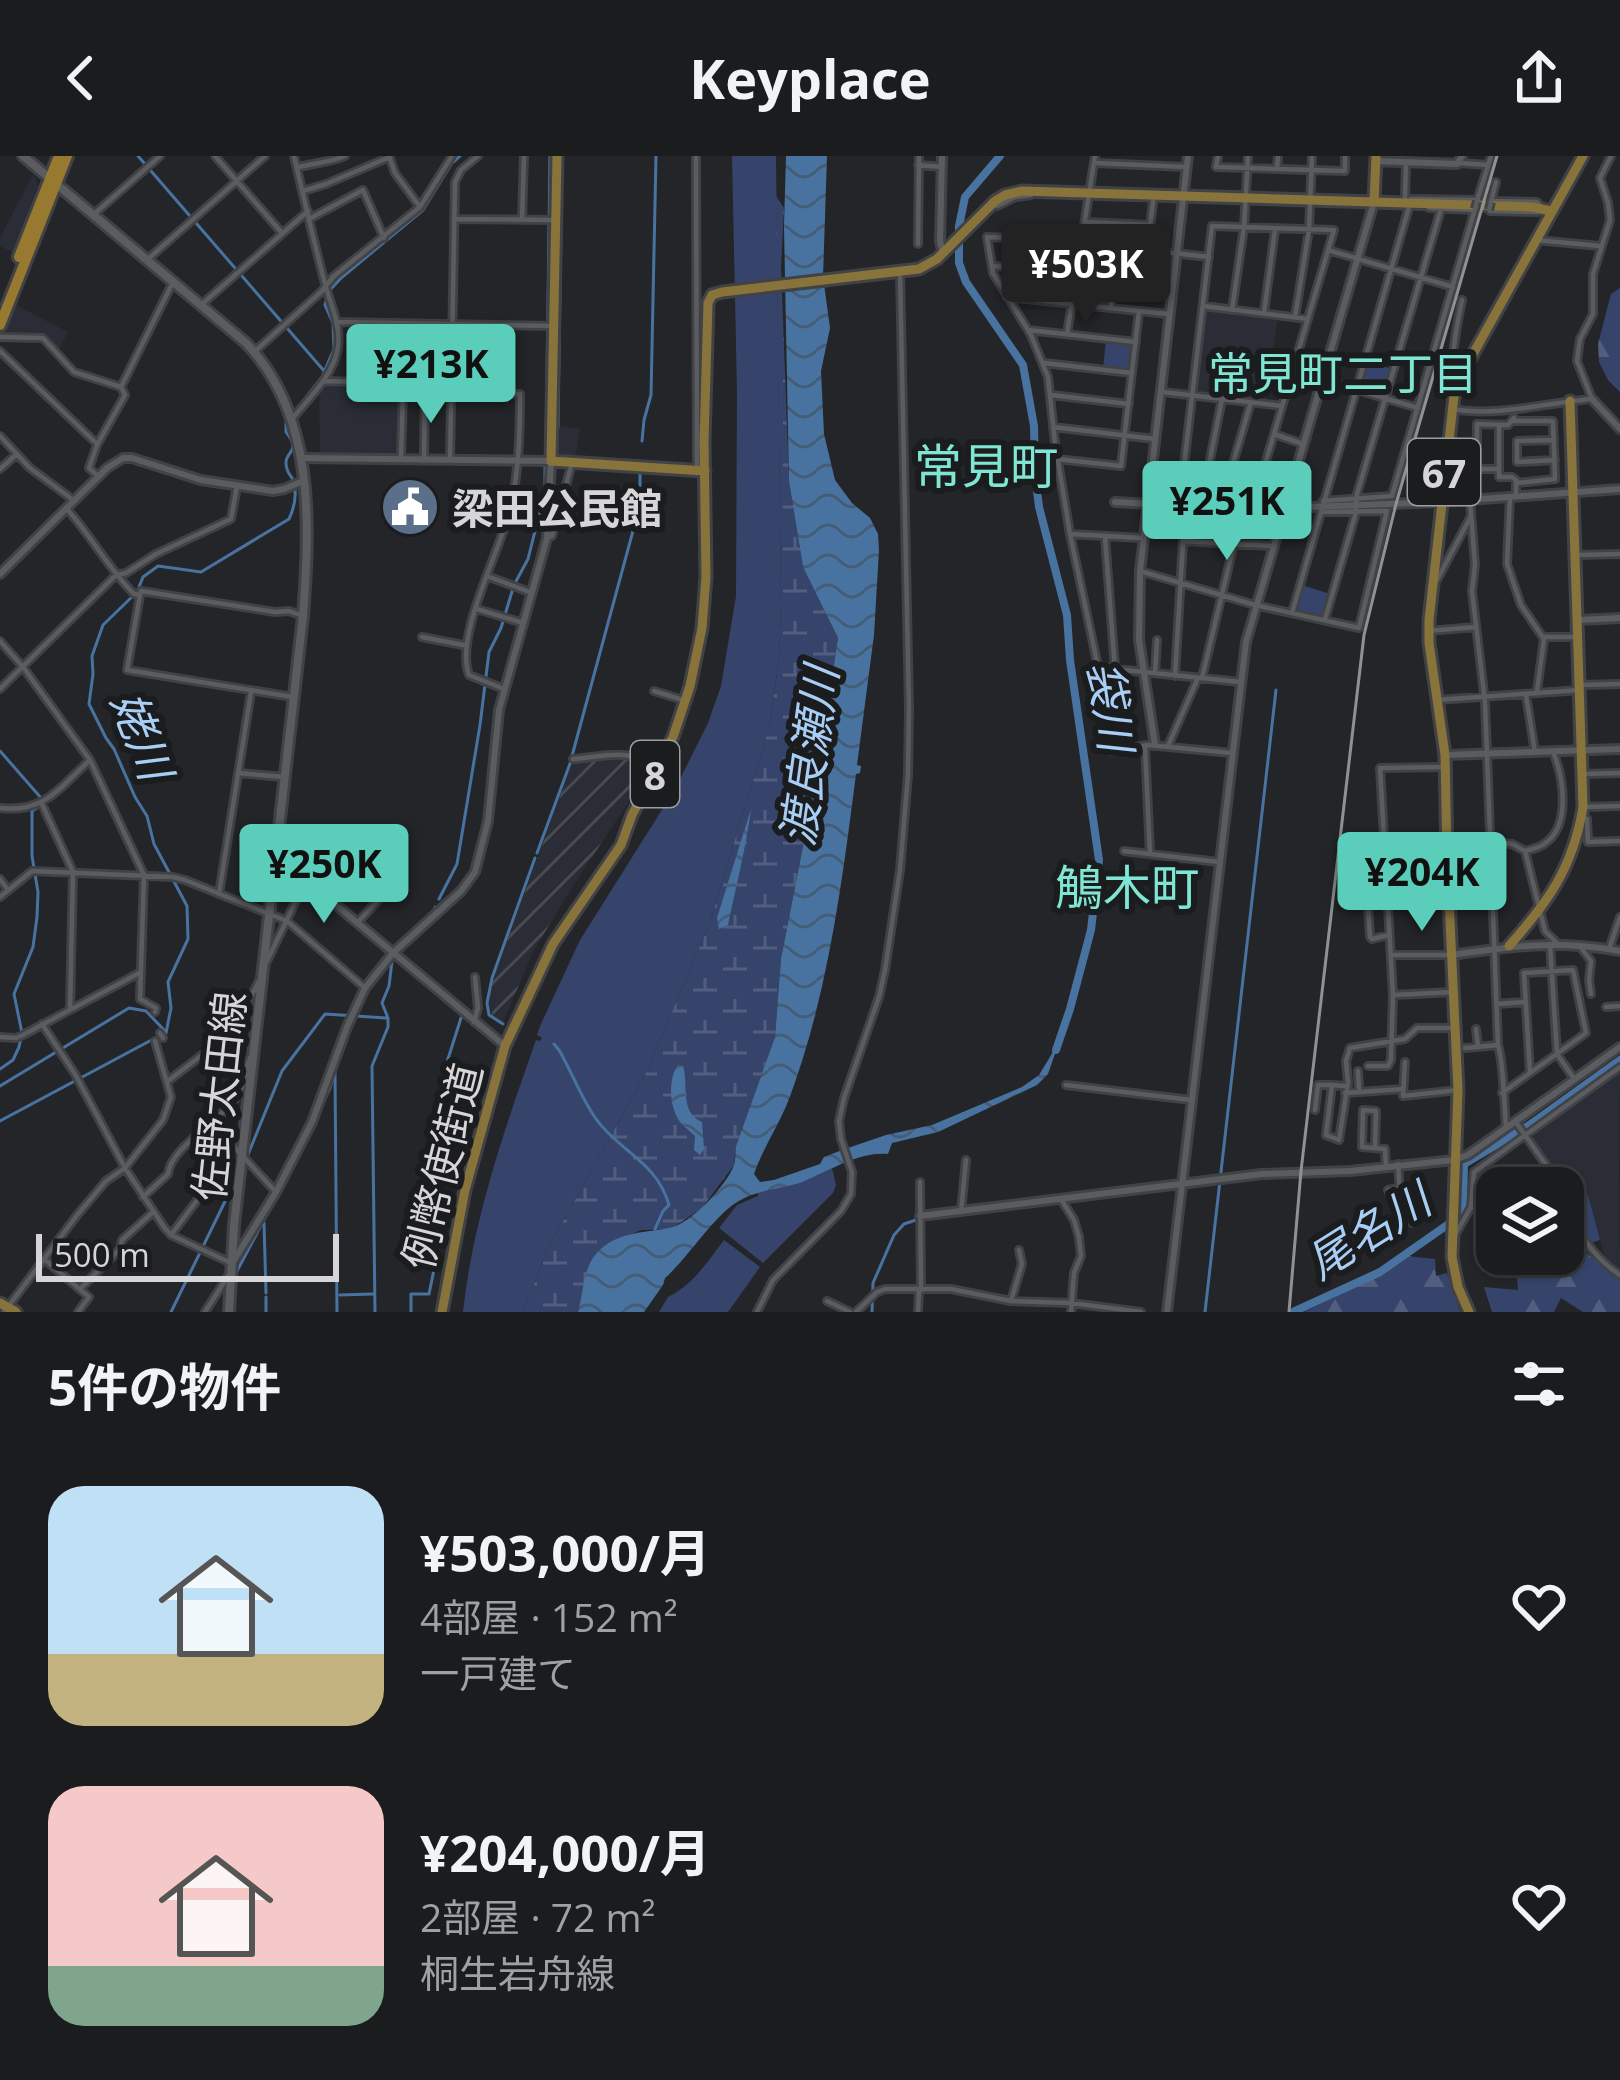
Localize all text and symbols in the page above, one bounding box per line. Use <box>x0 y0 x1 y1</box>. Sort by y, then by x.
text: Keyplace <box>689 41 931 115</box>
icon: back <box>48 45 114 111</box>
icon: share <box>1506 45 1572 111</box>
pin: ¥503K <box>1002 224 1170 326</box>
text: ¥503K <box>1028 236 1144 289</box>
pin: ¥213K <box>347 324 515 426</box>
text: ¥213K <box>373 336 489 389</box>
district label: 常見町二丁目 <box>1208 342 1478 403</box>
district label: 常見町 <box>914 433 1058 498</box>
road number: 67 <box>1408 439 1480 505</box>
pin: ¥251K <box>1143 461 1311 563</box>
text: ¥251K <box>1169 473 1285 526</box>
public building icon: 梁田公民館 <box>379 476 441 538</box>
place label: 梁田公民館 <box>452 479 662 536</box>
water label: 袋川 <box>1076 657 1149 759</box>
water label: 渡良瀬川 <box>765 659 851 849</box>
water label: 姥川 <box>98 682 189 792</box>
road number: 8 <box>631 741 679 807</box>
pin: ¥250K <box>240 824 408 926</box>
pin: ¥204K <box>1338 832 1506 934</box>
text: ¥250K <box>266 836 382 889</box>
text: ¥204K <box>1364 844 1480 897</box>
district label: 鵤木町 <box>1055 854 1199 919</box>
street label: 佐野太田線 <box>179 989 257 1203</box>
street label: 例幣使街道 <box>388 1057 494 1275</box>
water label: 尾名川 <box>1295 1166 1445 1292</box>
map controls <box>1476 1167 1584 1275</box>
button: layers <box>1476 1167 1584 1275</box>
scale bar <box>36 1228 339 1281</box>
text: 500 m <box>54 1232 150 1277</box>
text: 5件の物件 <box>48 1351 281 1421</box>
icon: filters <box>1506 1351 1572 1417</box>
text: ¥503,000/月 <box>420 1517 711 1587</box>
icon: home <box>144 1534 288 1678</box>
icon: heart <box>1506 1573 1572 1639</box>
text: 4部屋 · 152 m² <box>420 1590 678 1643</box>
text: 一戸建て <box>420 1646 576 1699</box>
text: ¥204,000/月 <box>420 1817 711 1887</box>
icon: home <box>144 1834 288 1978</box>
icon: heart <box>1506 1873 1572 1939</box>
text: 2部屋 · 72 m² <box>420 1890 655 1943</box>
text: 桐生岩舟線 <box>420 1946 615 1999</box>

